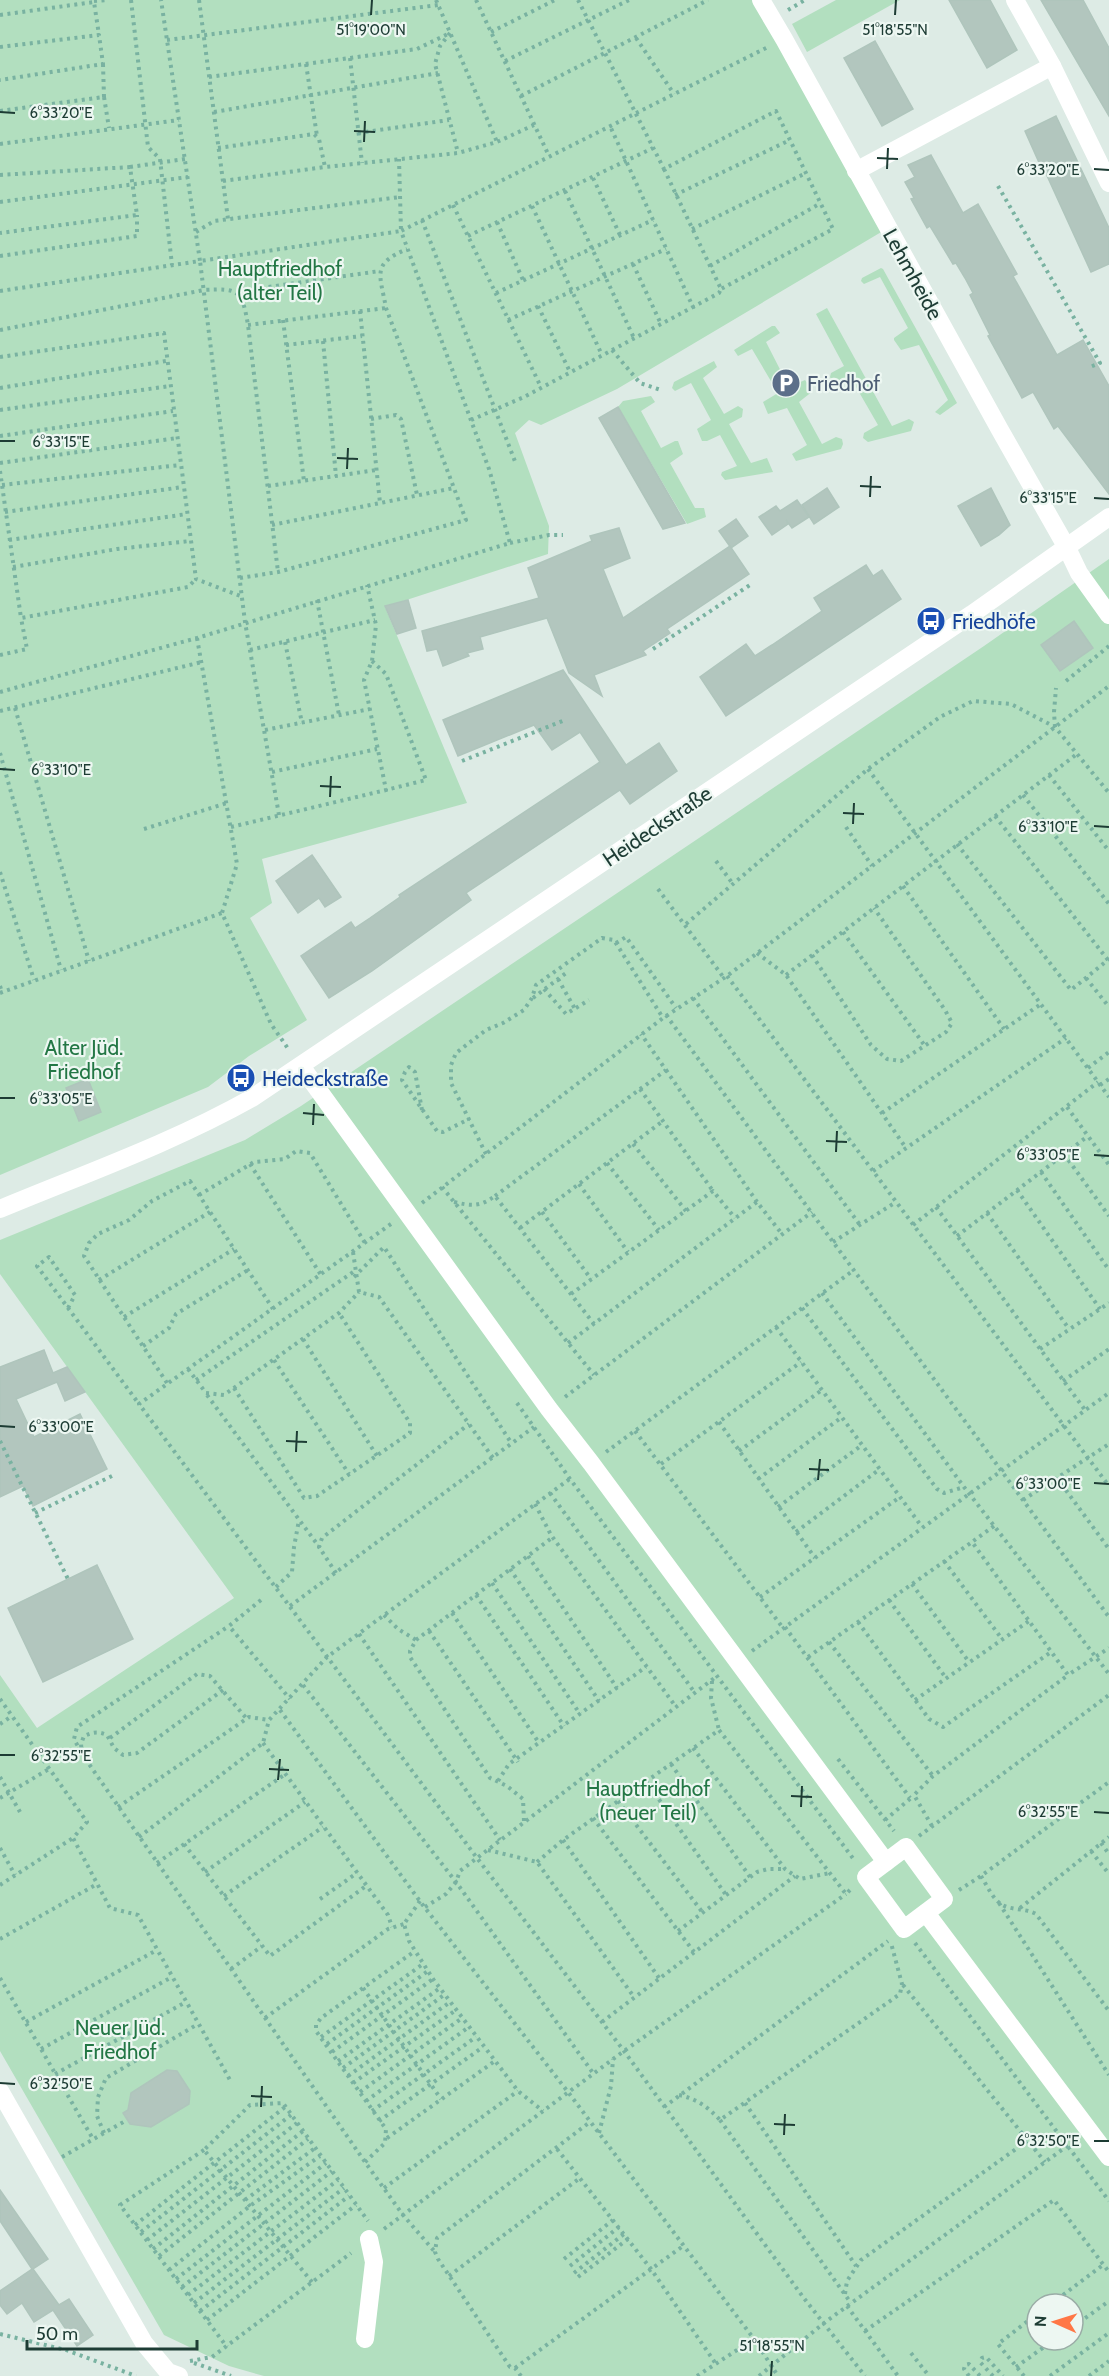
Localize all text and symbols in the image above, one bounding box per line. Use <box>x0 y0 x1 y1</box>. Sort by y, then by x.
text: 51°19'00"N <box>336 21 406 39</box>
text: 51°18'55"N <box>862 21 928 39</box>
text: 6°33'20"E <box>30 104 93 122</box>
text: 6°33'20"E <box>1017 161 1080 179</box>
street label: Lehmheide <box>878 224 948 324</box>
park label: Hauptfriedhof (alter Teil) <box>218 256 342 305</box>
parking icon: Friedhof <box>770 367 802 399</box>
place label: Friedhof <box>807 371 880 396</box>
text: 6°33'15"E <box>32 433 90 451</box>
text: 6°33'15"E <box>1019 489 1077 507</box>
bus stop icon: Friedhöfe <box>915 605 947 637</box>
place label: Friedhöfe <box>952 609 1036 634</box>
text: 6°33'10"E <box>31 761 91 779</box>
street label: Heideckstraße <box>598 780 716 872</box>
text: 6°33'10"E <box>1018 818 1078 836</box>
park label: Alter Jüd. Friedhof <box>45 1035 123 1084</box>
bus stop icon: Heideckstraße <box>225 1062 257 1094</box>
place label: Heideckstraße <box>262 1066 388 1091</box>
text: 6°33'05"E <box>29 1090 93 1108</box>
text: 6°33'05"E <box>1016 1146 1080 1164</box>
text: 6°33'00"E <box>28 1418 94 1436</box>
text: 6°33'00"E <box>1015 1475 1081 1493</box>
text: 6°32'55"E <box>31 1747 91 1765</box>
park label: Hauptfriedhof (neuer Teil) <box>586 1776 710 1825</box>
text: 6°32'55"E <box>1018 1803 1078 1821</box>
park label: Neuer Jüd. Friedhof <box>75 2015 165 2064</box>
text: 6°32'50"E <box>30 2075 93 2093</box>
text: 6°32'50"E <box>1017 2132 1080 2150</box>
north arrow <box>1025 2292 1085 2352</box>
scale bar <box>27 2313 196 2351</box>
text: N <box>1031 2315 1050 2327</box>
text: 50 m <box>36 2323 78 2345</box>
text: 51°18'55"N <box>739 2337 805 2355</box>

